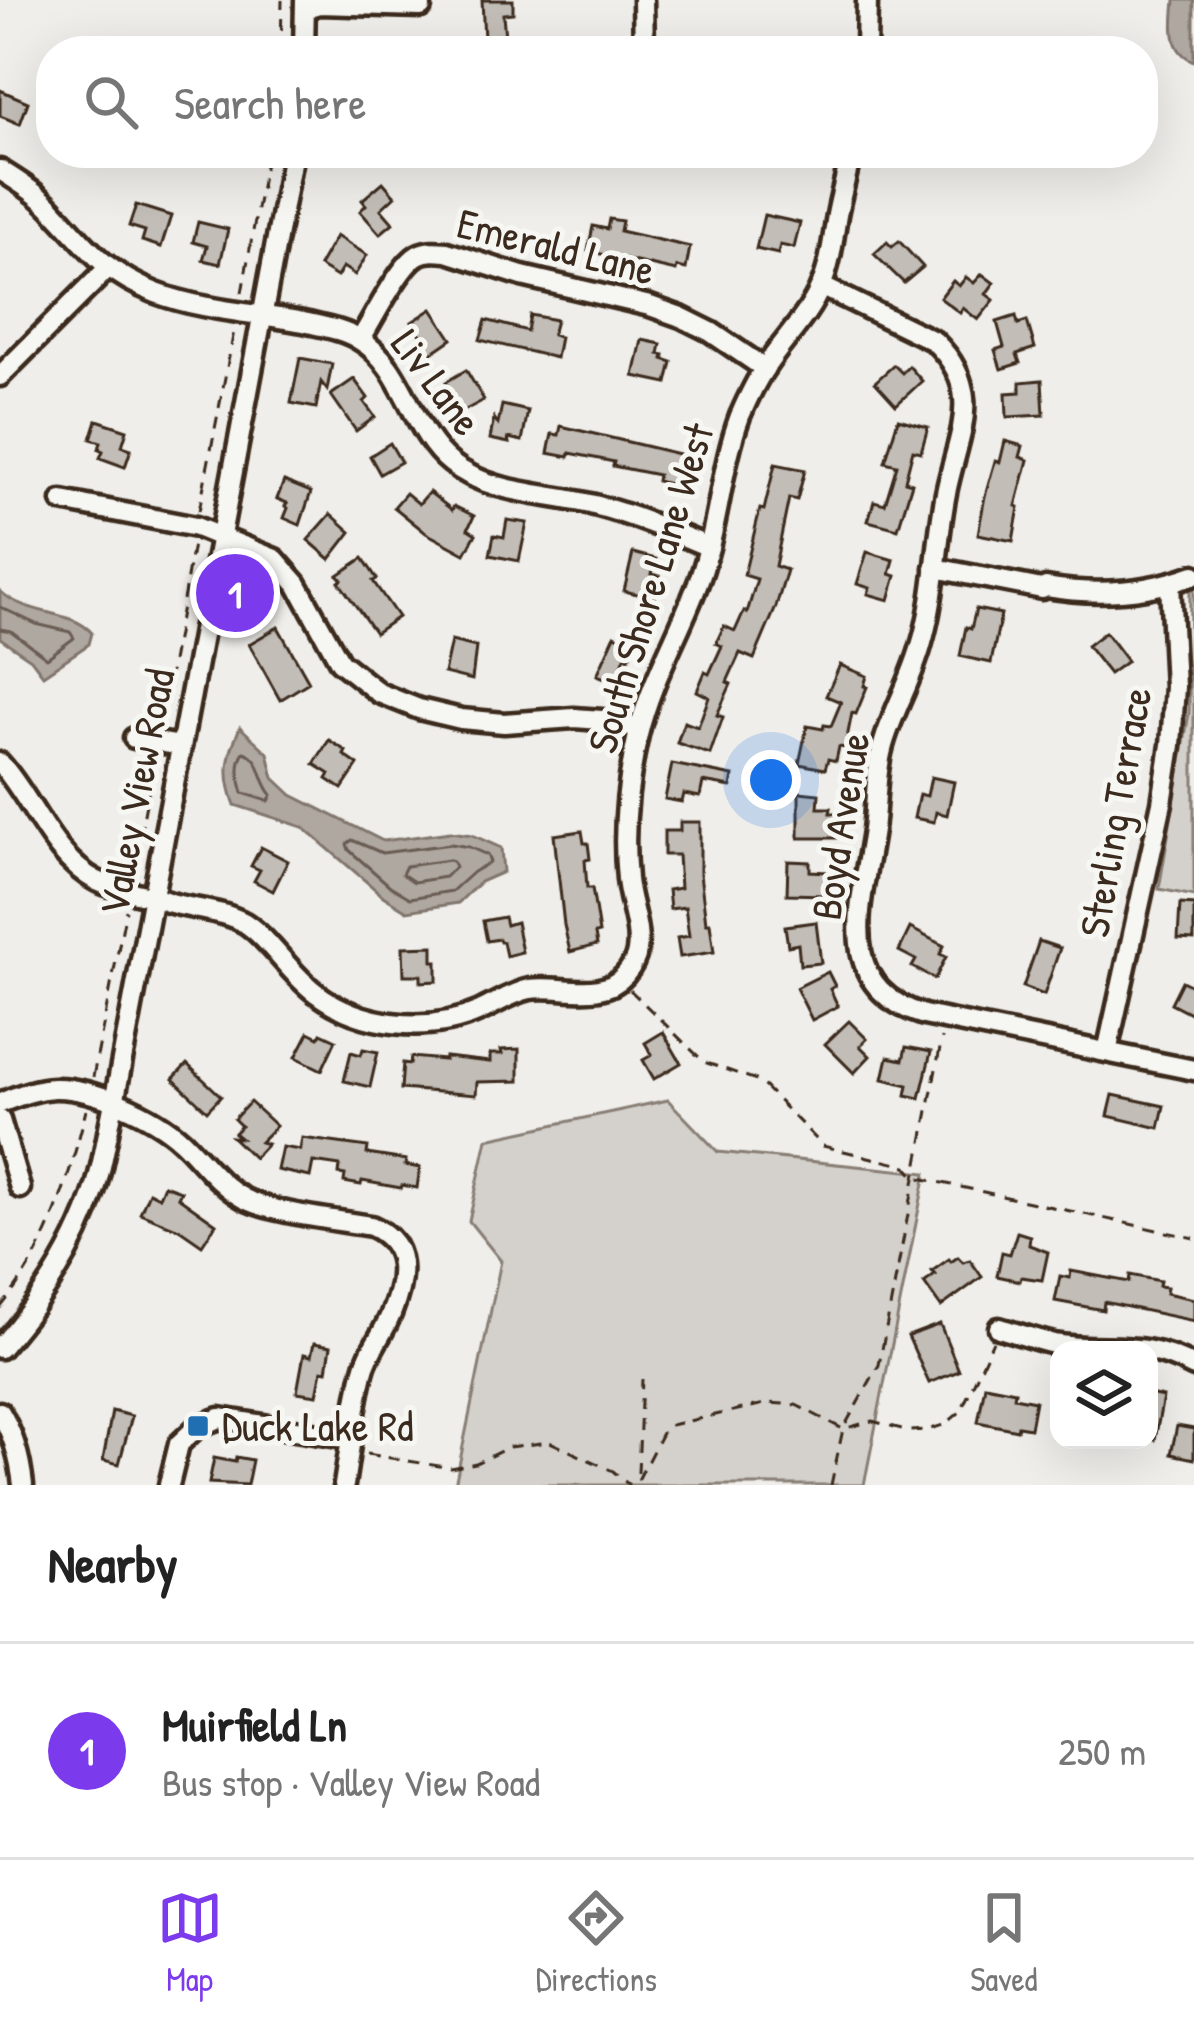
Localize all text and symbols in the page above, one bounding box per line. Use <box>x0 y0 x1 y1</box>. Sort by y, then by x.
search box <box>36 36 1158 168</box>
icon: search <box>78 69 144 135</box>
text: Search here <box>174 72 366 133</box>
street label: Emerald Lane <box>451 193 661 298</box>
street label: Liv Lane <box>379 317 496 446</box>
street label: South Shore Lane West <box>572 416 727 760</box>
pin: 1 <box>196 548 274 638</box>
street label: Valley View Road <box>84 664 187 920</box>
street label: Sterling Terrace <box>1064 683 1165 941</box>
street label: Boyd Avenue <box>797 728 882 923</box>
your location <box>741 750 801 810</box>
map controls <box>1050 1341 1158 1449</box>
button: layers <box>1050 1341 1158 1449</box>
place label: Duck Lake Rd <box>222 1397 413 1454</box>
marker: Duck Lake Rd <box>185 1413 211 1439</box>
text: Nearby <box>48 1529 178 1598</box>
text: Muirfield Ln <box>162 1694 347 1755</box>
text: 1 <box>80 1724 94 1777</box>
text: 250 m <box>1058 1724 1146 1777</box>
text: Bus stop · Valley View Road <box>162 1755 540 1808</box>
tab: Map <box>157 1885 223 2001</box>
tab: Directions <box>536 1885 657 2001</box>
tab: Saved <box>970 1885 1037 2001</box>

